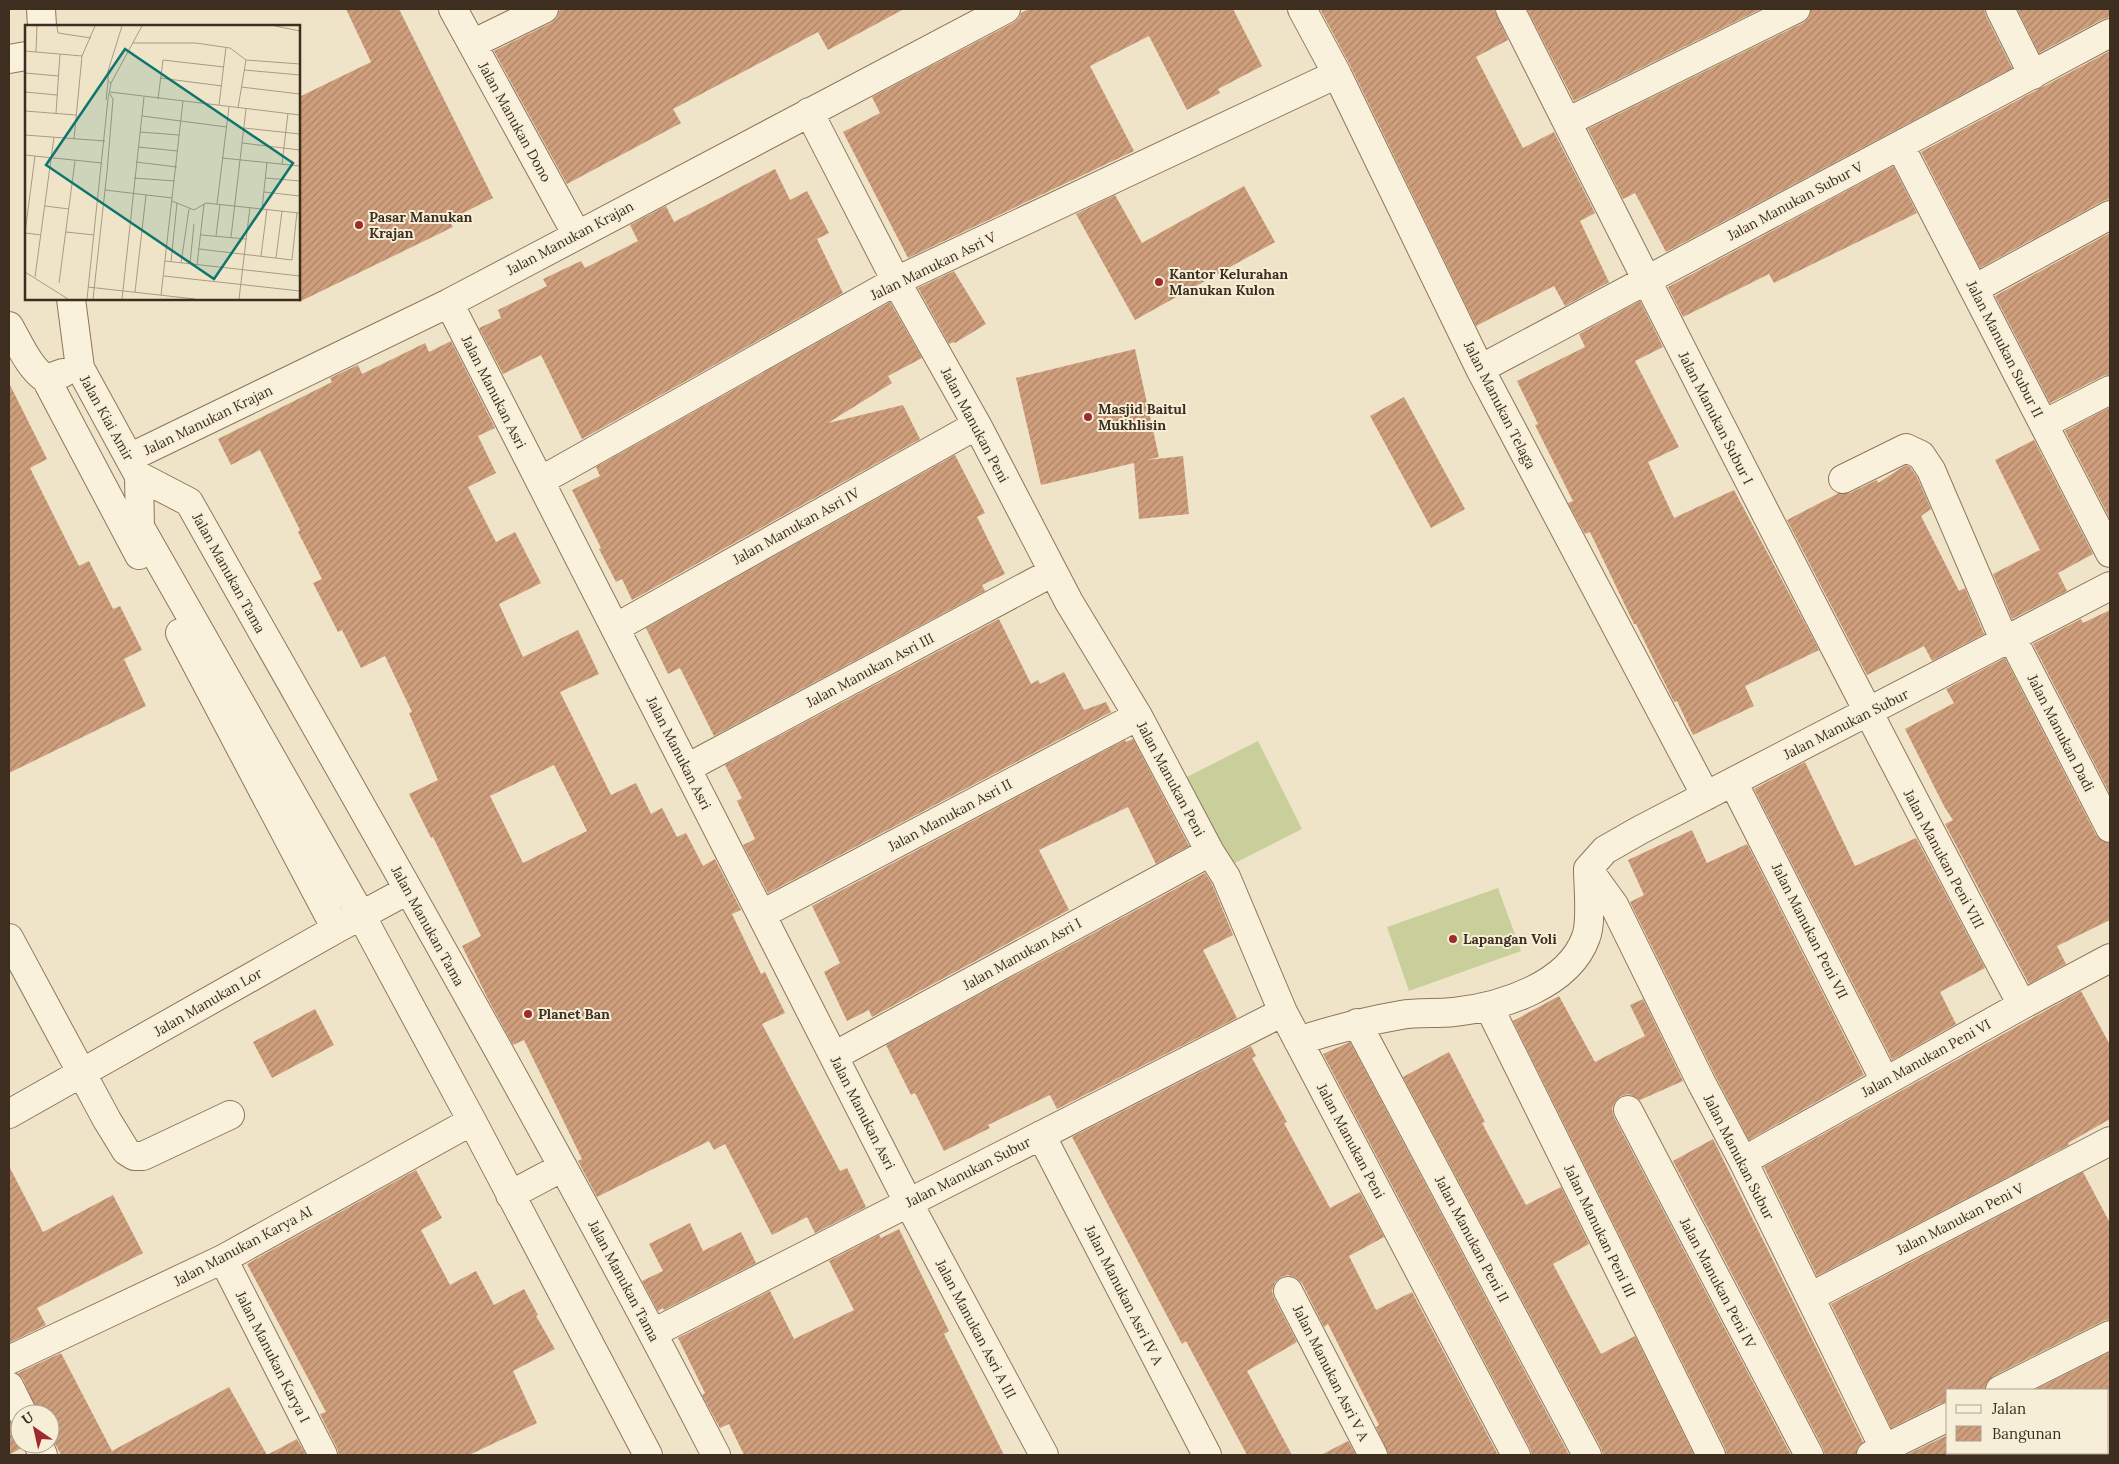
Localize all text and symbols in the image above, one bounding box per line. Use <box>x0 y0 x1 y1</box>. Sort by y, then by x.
inset map <box>25 25 300 300</box>
street label: Jalan Manukan Dono <box>474 58 556 185</box>
street label: Jalan Manukan Subur V <box>1723 157 1867 245</box>
street label: Jalan Manukan Krajan <box>502 197 637 280</box>
place label: Pasar Manukan Krajan <box>369 208 473 242</box>
marker: Pasar Manukan Krajan <box>353 219 365 231</box>
street label: Jalan Manukan Asri V <box>866 227 999 305</box>
place label: Kantor Kelurahan Manukan Kulon <box>1169 265 1288 299</box>
marker: Kantor Kelurahan Manukan Kulon <box>1153 276 1165 288</box>
street label: Jalan Manukan Subur II <box>1962 277 2047 420</box>
street label: Jalan Manukan Asri <box>457 332 530 452</box>
street label: Jalan Manukan Telaga <box>1459 337 1540 472</box>
street label: Jalan Manukan Subur I <box>1674 348 1757 487</box>
street label: Jalan Manukan Peni <box>937 364 1013 486</box>
street label: Jalan Kiai Amir <box>76 371 138 464</box>
street label: Jalan Manukan Krajan <box>140 381 276 460</box>
place label: Masjid Baitul Mukhlisin <box>1098 400 1187 434</box>
marker: Masjid Baitul Mukhlisin <box>1082 411 1094 423</box>
street label: Jalan Manukan Asri IV <box>729 483 863 569</box>
street label: Jalan Manukan Tama <box>188 509 270 636</box>
street label: Jalan Manukan Asri III <box>802 629 937 712</box>
street label: Jalan Manukan Dadi <box>2023 670 2098 795</box>
street label: Jalan Manukan Subur <box>1780 685 1912 764</box>
street label: Jalan Manukan Asri <box>642 693 715 813</box>
street label: Jalan Manukan Peni <box>1133 718 1209 840</box>
street label: Jalan Manukan Asri II <box>884 775 1015 856</box>
street label: Jalan Manukan Peni VIII <box>1899 786 1988 931</box>
street label: Jalan Manukan Peni VII <box>1768 859 1852 1002</box>
street label: Jalan Manukan Tama <box>387 862 469 989</box>
street label: Jalan Manukan Asri I <box>959 914 1084 995</box>
place label: Lapangan Voli <box>1463 930 1557 948</box>
marker: Lapangan Voli <box>1447 933 1459 945</box>
street label: Jalan Manukan Lor <box>150 964 265 1041</box>
place label: Planet Ban <box>538 1005 610 1023</box>
marker: Planet Ban <box>522 1008 534 1020</box>
street label: Jalan Manukan Peni VI <box>1857 1015 1994 1102</box>
street label: Jalan Manukan Asri <box>826 1053 899 1173</box>
street label: Jalan Manukan Peni <box>1313 1080 1389 1202</box>
street label: Jalan Manukan Subur <box>1699 1091 1778 1223</box>
street label: Jalan Manukan Subur <box>902 1133 1034 1212</box>
street label: Jalan Manukan Peni III <box>1560 1161 1640 1300</box>
street label: Jalan Manukan Peni II <box>1431 1172 1513 1305</box>
street label: Jalan Manukan Peni V <box>1892 1179 2027 1259</box>
street label: Jalan Manukan Karya AI <box>170 1202 315 1291</box>
street label: Jalan Manukan Peni IV <box>1676 1214 1760 1352</box>
street label: Jalan Manukan Tama <box>584 1216 664 1345</box>
street label: Jalan Manukan Asri IV A <box>1080 1221 1167 1368</box>
street label: Jalan Manukan Asri A III <box>931 1256 1020 1402</box>
street label: Jalan Manukan Karya I <box>232 1287 314 1426</box>
street label: Jalan Manukan Asri V A <box>1289 1301 1373 1444</box>
legend <box>1946 1389 2109 1454</box>
text: Jalan <box>1991 1399 2026 1418</box>
north arrow <box>10 1404 60 1454</box>
text: U <box>18 1408 37 1429</box>
text: Bangunan <box>1992 1424 2061 1443</box>

